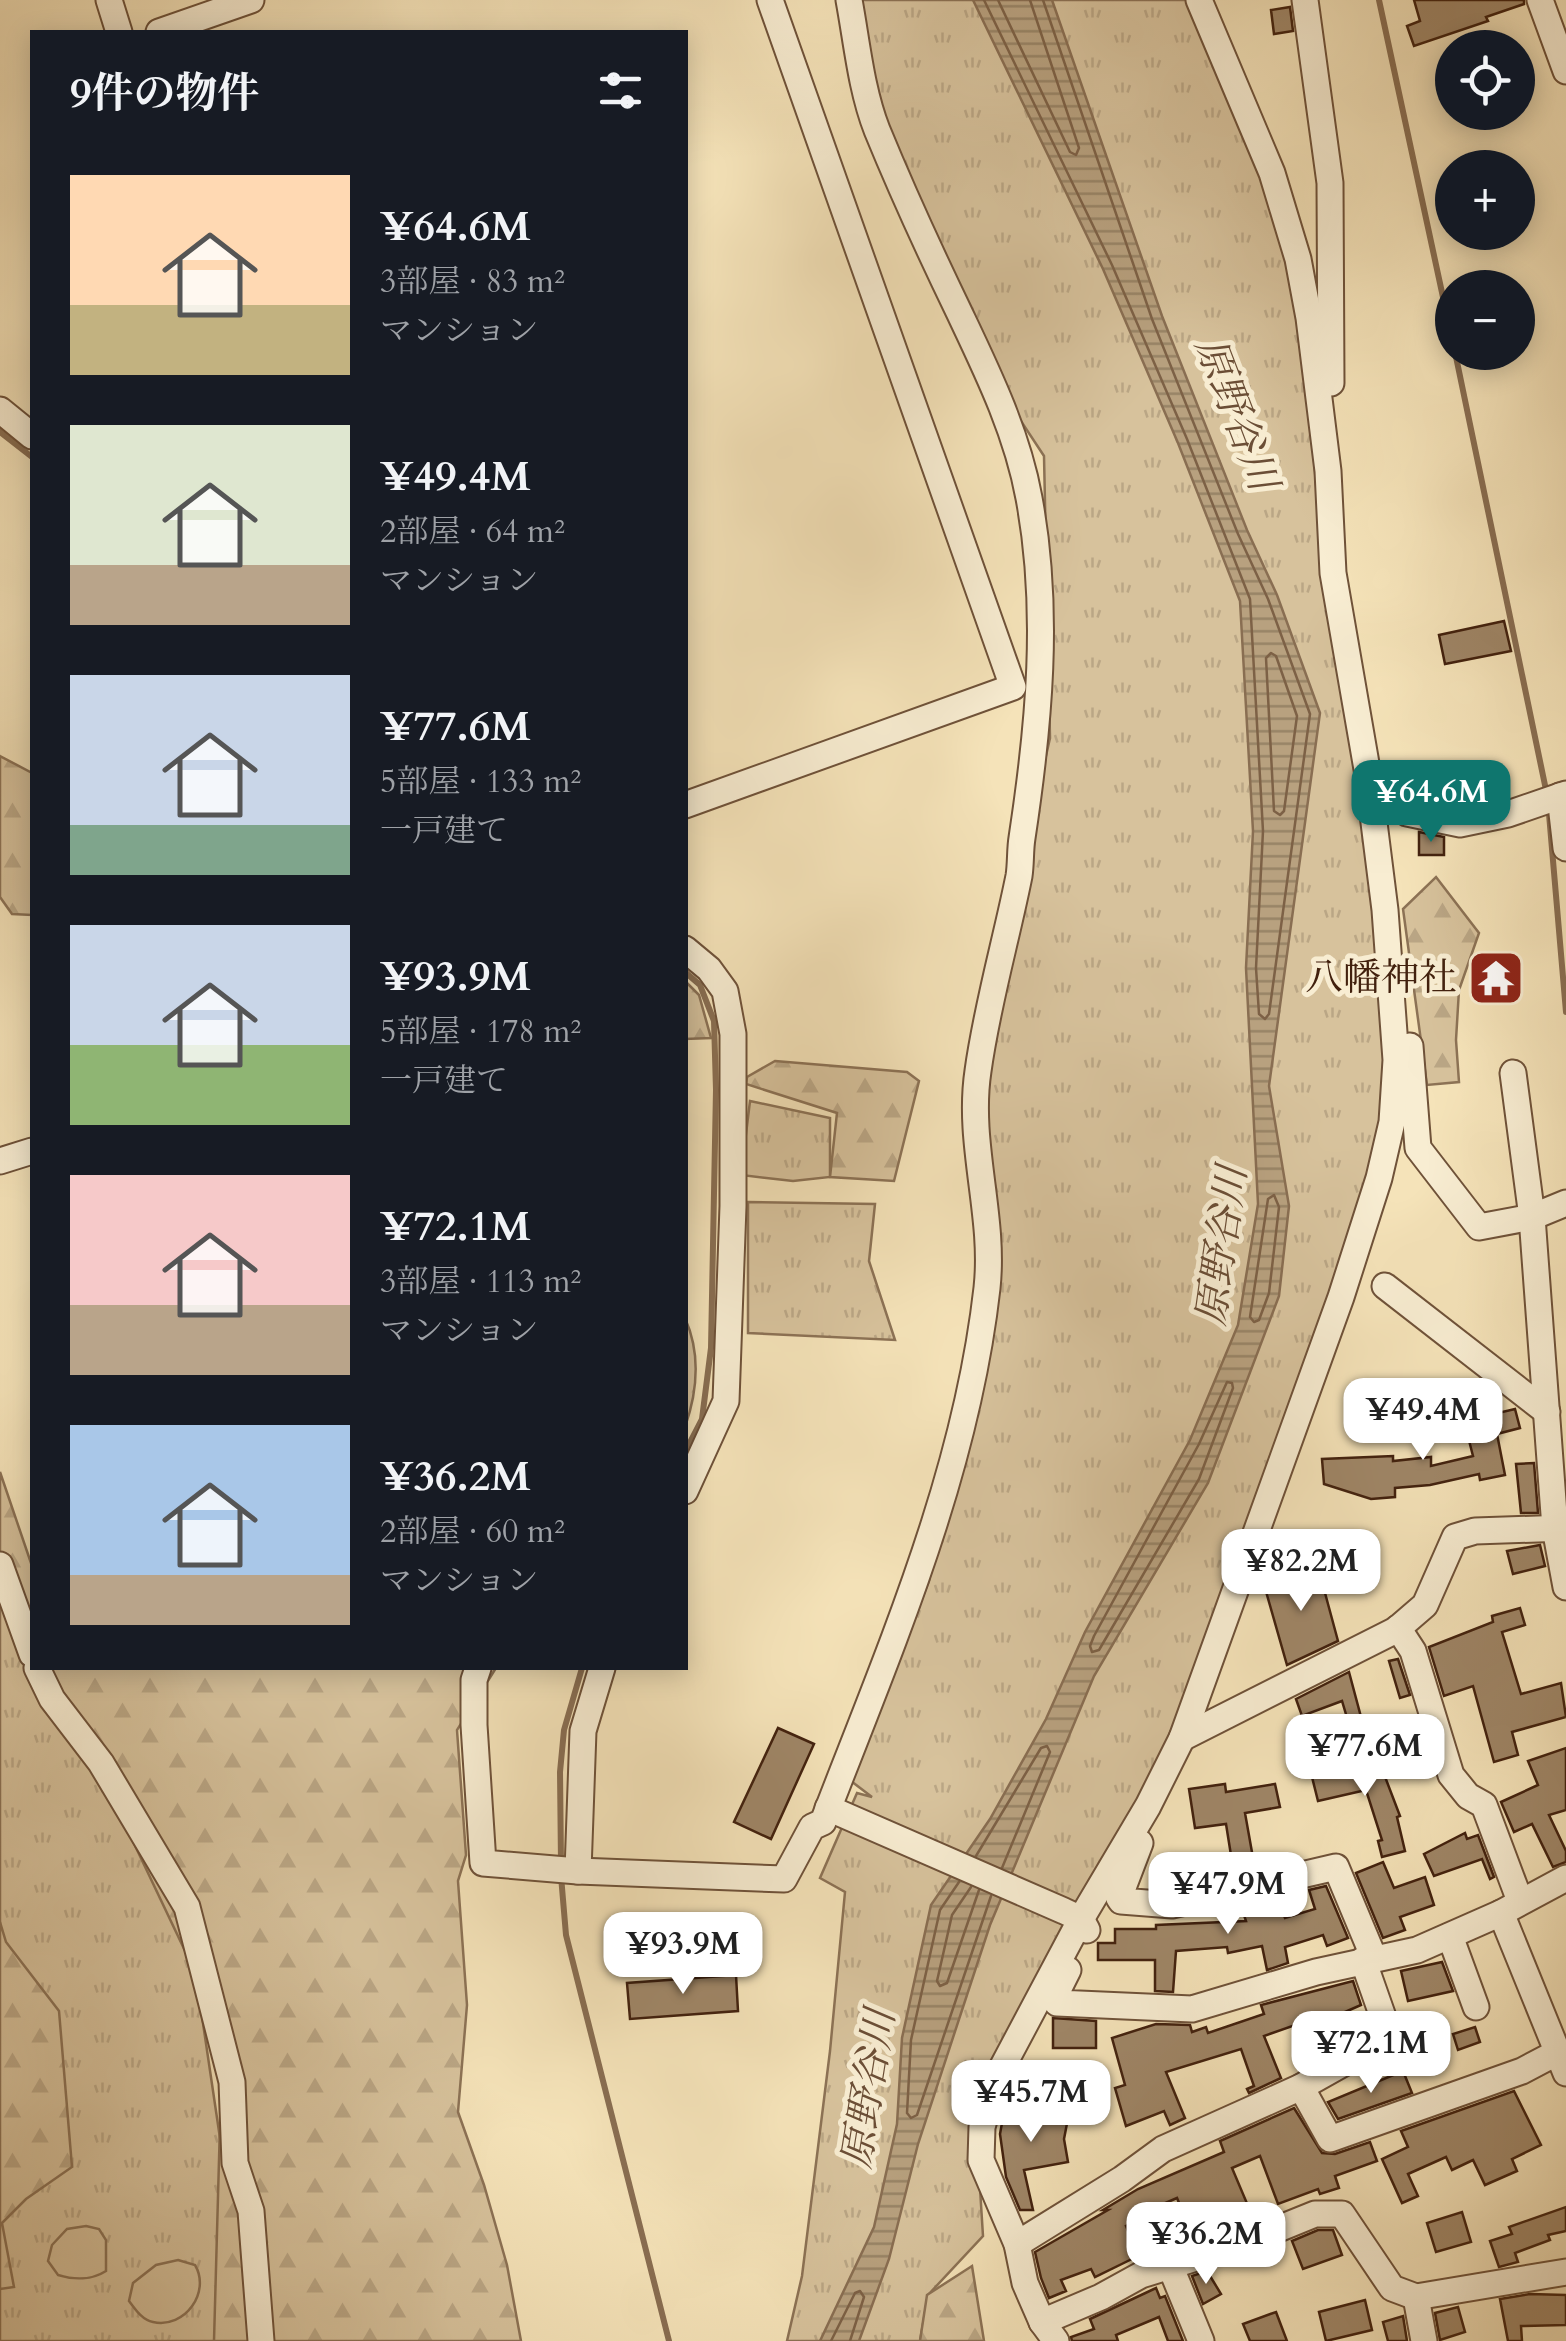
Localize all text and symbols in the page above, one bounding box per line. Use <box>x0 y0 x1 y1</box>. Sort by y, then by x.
map controls <box>1435 30 1535 370</box>
button: locate <box>1435 30 1535 130</box>
icon: filters <box>593 63 648 118</box>
text: 9件の物件 <box>70 65 260 122</box>
button: + <box>1435 150 1535 250</box>
text: ¥64.6M <box>380 198 531 255</box>
icon: home <box>150 215 270 335</box>
text: 3部屋 · 83 m² <box>380 260 565 304</box>
button: − <box>1435 270 1535 370</box>
text: マンション <box>380 309 539 353</box>
water label: 原野谷川 <box>1182 329 1292 502</box>
text: ¥49.4M <box>380 448 531 505</box>
icon: home <box>150 465 270 585</box>
text: 2部屋 · 64 m² <box>380 510 565 554</box>
text: マンション <box>380 559 539 603</box>
text: ¥77.6M <box>380 698 531 755</box>
icon: home <box>150 715 270 835</box>
text: 5部屋 · 133 m² <box>380 760 581 804</box>
pin: ¥64.6M <box>1350 760 1512 845</box>
text: ¥64.6M <box>1373 770 1489 814</box>
text: 一戸建て <box>380 809 508 853</box>
text: ¥93.9M <box>380 948 531 1005</box>
temple icon: 八幡神社 <box>1466 948 1526 1008</box>
place label: 八幡神社 <box>1305 952 1457 1004</box>
icon: home <box>150 965 270 1085</box>
text: 5部屋 · 178 m² <box>380 1010 581 1054</box>
text: 一戸建て <box>380 1059 508 1103</box>
water label: 原野谷川 <box>1184 1159 1261 1329</box>
text: ¥72.1M <box>380 1198 531 1255</box>
icon: home <box>150 1215 270 1335</box>
text: 3部屋 · 113 m² <box>380 1260 581 1304</box>
text: マンション <box>380 1309 539 1353</box>
pin: ¥49.4M <box>1342 1378 1504 1463</box>
text: ¥49.4M <box>1365 1388 1481 1432</box>
text: ¥36.2M <box>380 1448 531 1505</box>
icon: home <box>150 1465 270 1585</box>
text: 2部屋 · 60 m² <box>380 1510 565 1554</box>
pin: ¥82.2M <box>1220 1529 1382 1614</box>
text: ¥82.2M <box>1243 1539 1359 1583</box>
text: マンション <box>380 1559 539 1603</box>
pin: ¥77.6M <box>1284 1714 1446 1799</box>
text: ¥77.6M <box>1307 1724 1423 1768</box>
pin: ¥47.9M <box>1147 1852 1309 1937</box>
text: ¥47.9M <box>1170 1862 1286 1906</box>
pin: ¥93.9M <box>602 1912 764 1997</box>
text: ¥93.9M <box>625 1922 741 1966</box>
water label: 原野谷川 <box>829 2002 909 2172</box>
pin: ¥72.1M <box>1290 2011 1452 2096</box>
text: ¥72.1M <box>1313 2021 1429 2065</box>
pin: ¥45.7M <box>950 2060 1112 2145</box>
text: ¥45.7M <box>973 2070 1089 2114</box>
pin: ¥36.2M <box>1125 2202 1287 2287</box>
text: ¥36.2M <box>1148 2212 1264 2256</box>

